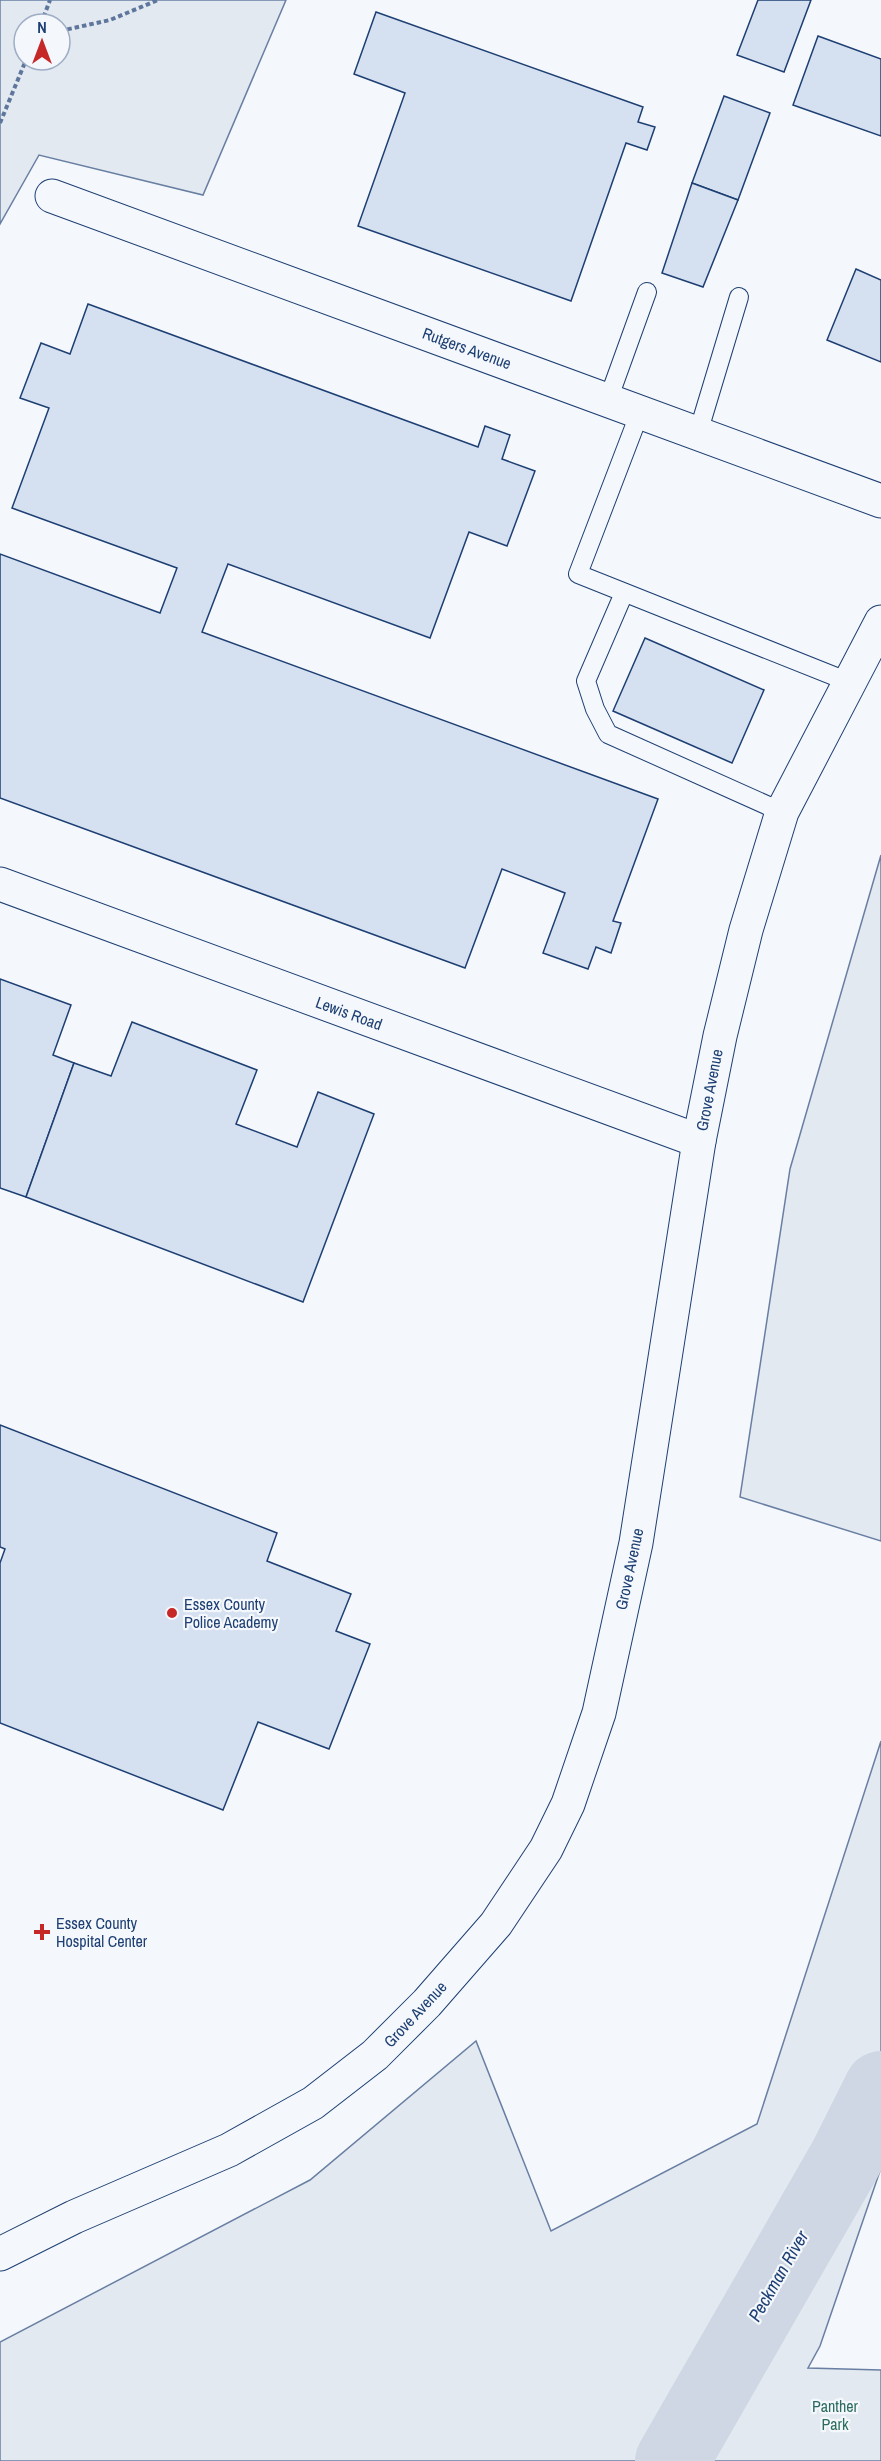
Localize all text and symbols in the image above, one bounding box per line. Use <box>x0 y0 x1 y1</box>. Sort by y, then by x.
north arrow <box>12 12 72 72</box>
text: N <box>37 16 47 38</box>
street label: Rutgers Avenue <box>419 322 515 374</box>
street label: Lewis Road <box>313 991 385 1035</box>
street label: Grove Avenue <box>690 1047 728 1133</box>
street label: Grove Avenue <box>610 1526 648 1612</box>
place label: Essex County Police Academy <box>184 1593 279 1633</box>
marker: Essex County Police Academy <box>165 1606 179 1620</box>
place label: Essex County Hospital Center <box>56 1912 148 1952</box>
marker: Essex County Hospital Center <box>33 1923 51 1941</box>
street label: Grove Avenue <box>379 1976 451 2052</box>
water label: Peckman River <box>742 2225 815 2326</box>
park label: Panther Park <box>812 2395 859 2435</box>

